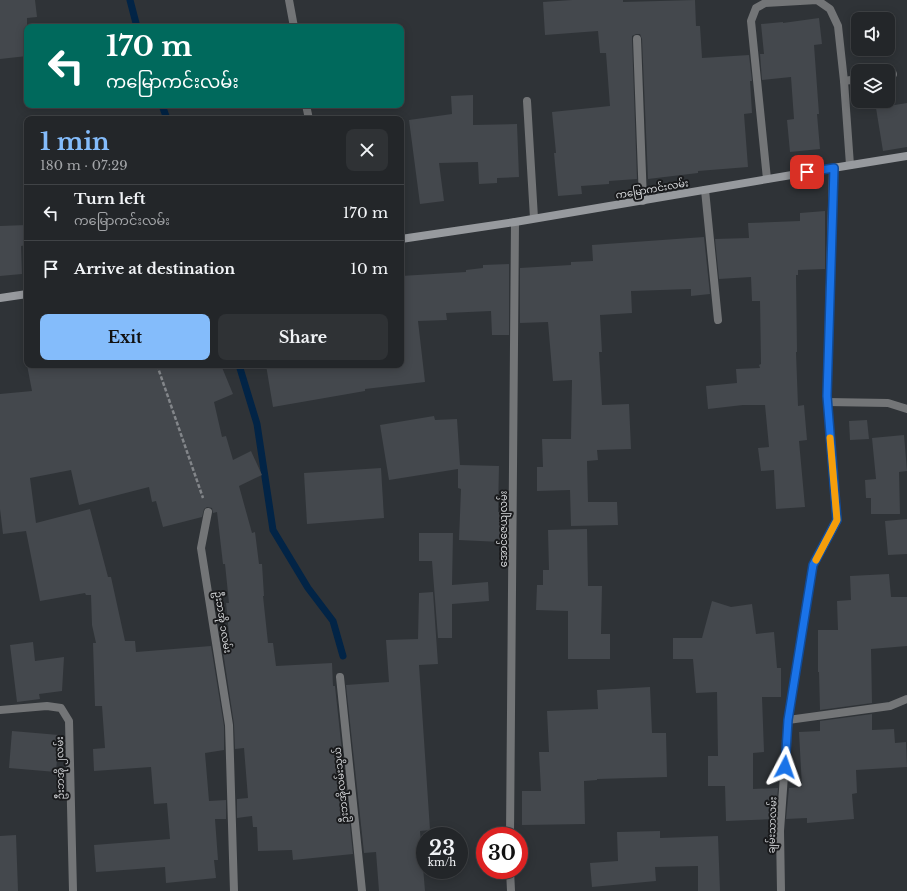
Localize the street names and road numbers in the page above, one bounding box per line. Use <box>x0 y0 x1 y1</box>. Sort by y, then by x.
street label: ကမြောကင်းလမ်း <box>614 175 690 204</box>
street label: အောင်ဇေယျလမ်း <box>496 491 512 567</box>
street label: ဦးဘအို ၁လမ်း <box>210 590 235 654</box>
street label: ဦးဘအို ၂လမ်း <box>52 736 69 800</box>
street label: ဦးဘအိုလမ်းသွယ် <box>330 746 353 824</box>
street label: ချမ်းသာလမ်း <box>764 796 781 854</box>

